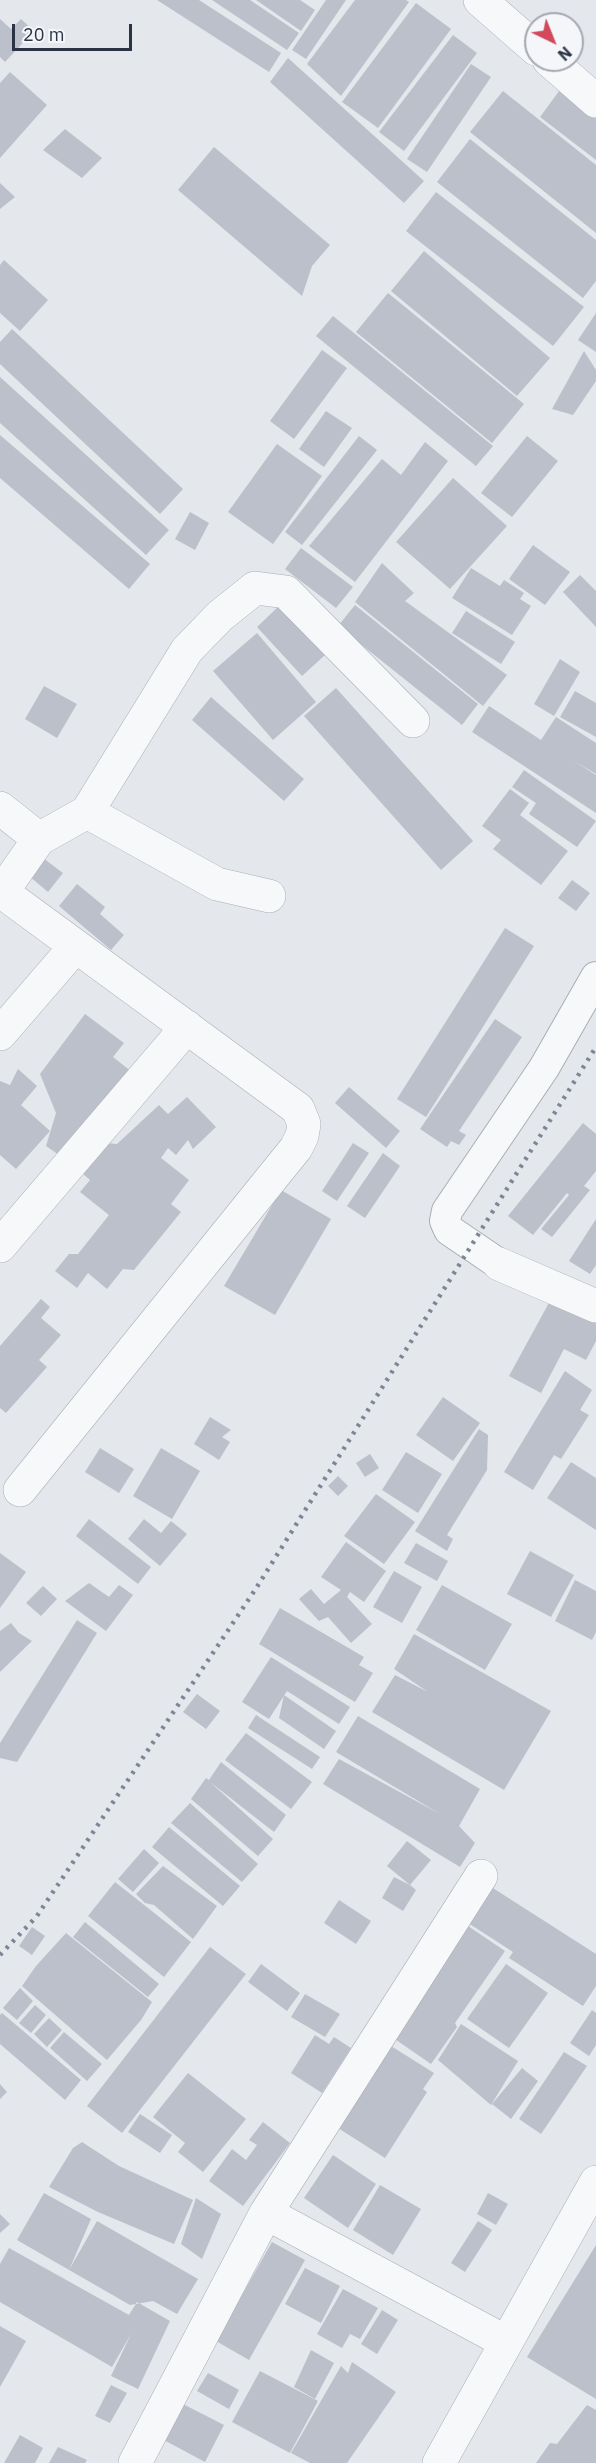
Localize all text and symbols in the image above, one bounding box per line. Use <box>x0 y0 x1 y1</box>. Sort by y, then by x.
scale bar <box>15 12 135 50</box>
north arrow <box>524 12 584 72</box>
text: 20 m <box>23 23 65 46</box>
text: N <box>554 42 576 65</box>

